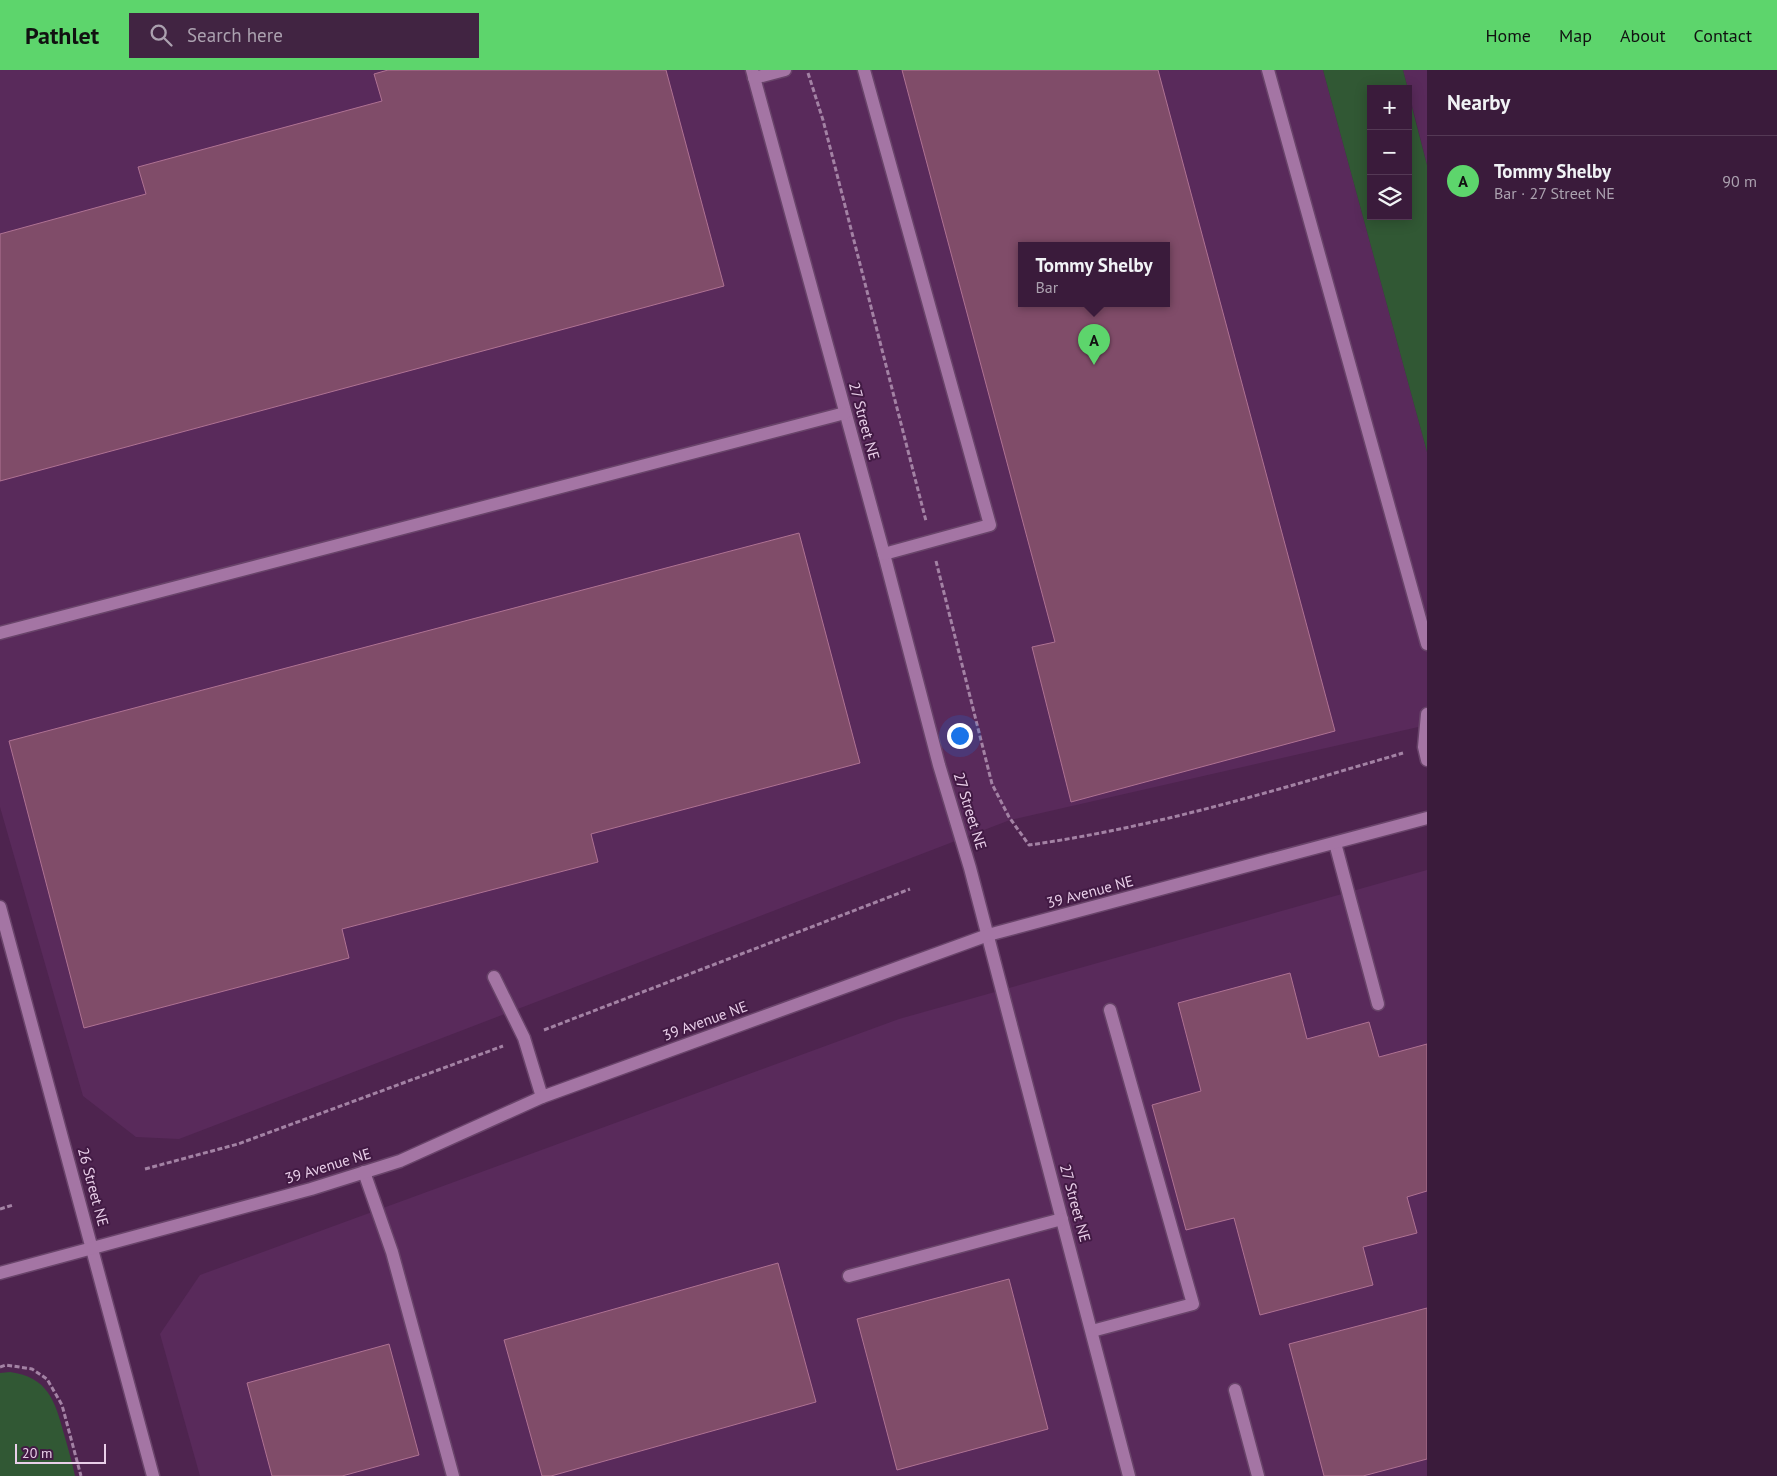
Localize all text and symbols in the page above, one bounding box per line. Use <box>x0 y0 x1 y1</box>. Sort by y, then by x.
search box <box>129 13 479 58</box>
text: Pathlet <box>25 20 99 51</box>
icon: search <box>147 21 175 49</box>
text: Search here <box>187 23 283 47</box>
text: Home <box>1485 24 1531 47</box>
text: Map <box>1559 24 1592 47</box>
text: About <box>1620 24 1666 47</box>
text: Contact <box>1694 24 1752 47</box>
map controls <box>1367 85 1412 220</box>
button: + <box>1367 85 1412 130</box>
text: Nearby <box>1447 89 1510 116</box>
button: − <box>1367 130 1412 175</box>
text: Tommy Shelby <box>1494 159 1611 183</box>
text: A <box>1458 171 1468 191</box>
text: 90 m <box>1722 171 1757 191</box>
button: layers <box>1367 175 1412 220</box>
text: Bar · 27 Street NE <box>1494 183 1615 203</box>
popup <box>1018 242 1170 307</box>
text: Tommy Shelby <box>1035 253 1153 277</box>
text: Bar <box>1035 277 1058 297</box>
pin: A <box>1078 324 1110 365</box>
street label: 27 Street NE <box>845 380 884 462</box>
your location <box>947 723 973 749</box>
street label: 27 Street NE <box>950 770 991 852</box>
street label: 39 Avenue NE <box>1044 871 1135 912</box>
street label: 39 Avenue NE <box>660 996 750 1045</box>
street label: 39 Avenue NE <box>283 1143 373 1188</box>
street label: 26 Street NE <box>74 1145 113 1228</box>
street label: 27 Street NE <box>1056 1162 1095 1244</box>
scale bar <box>15 1441 106 1464</box>
text: 20 m <box>22 1444 52 1462</box>

